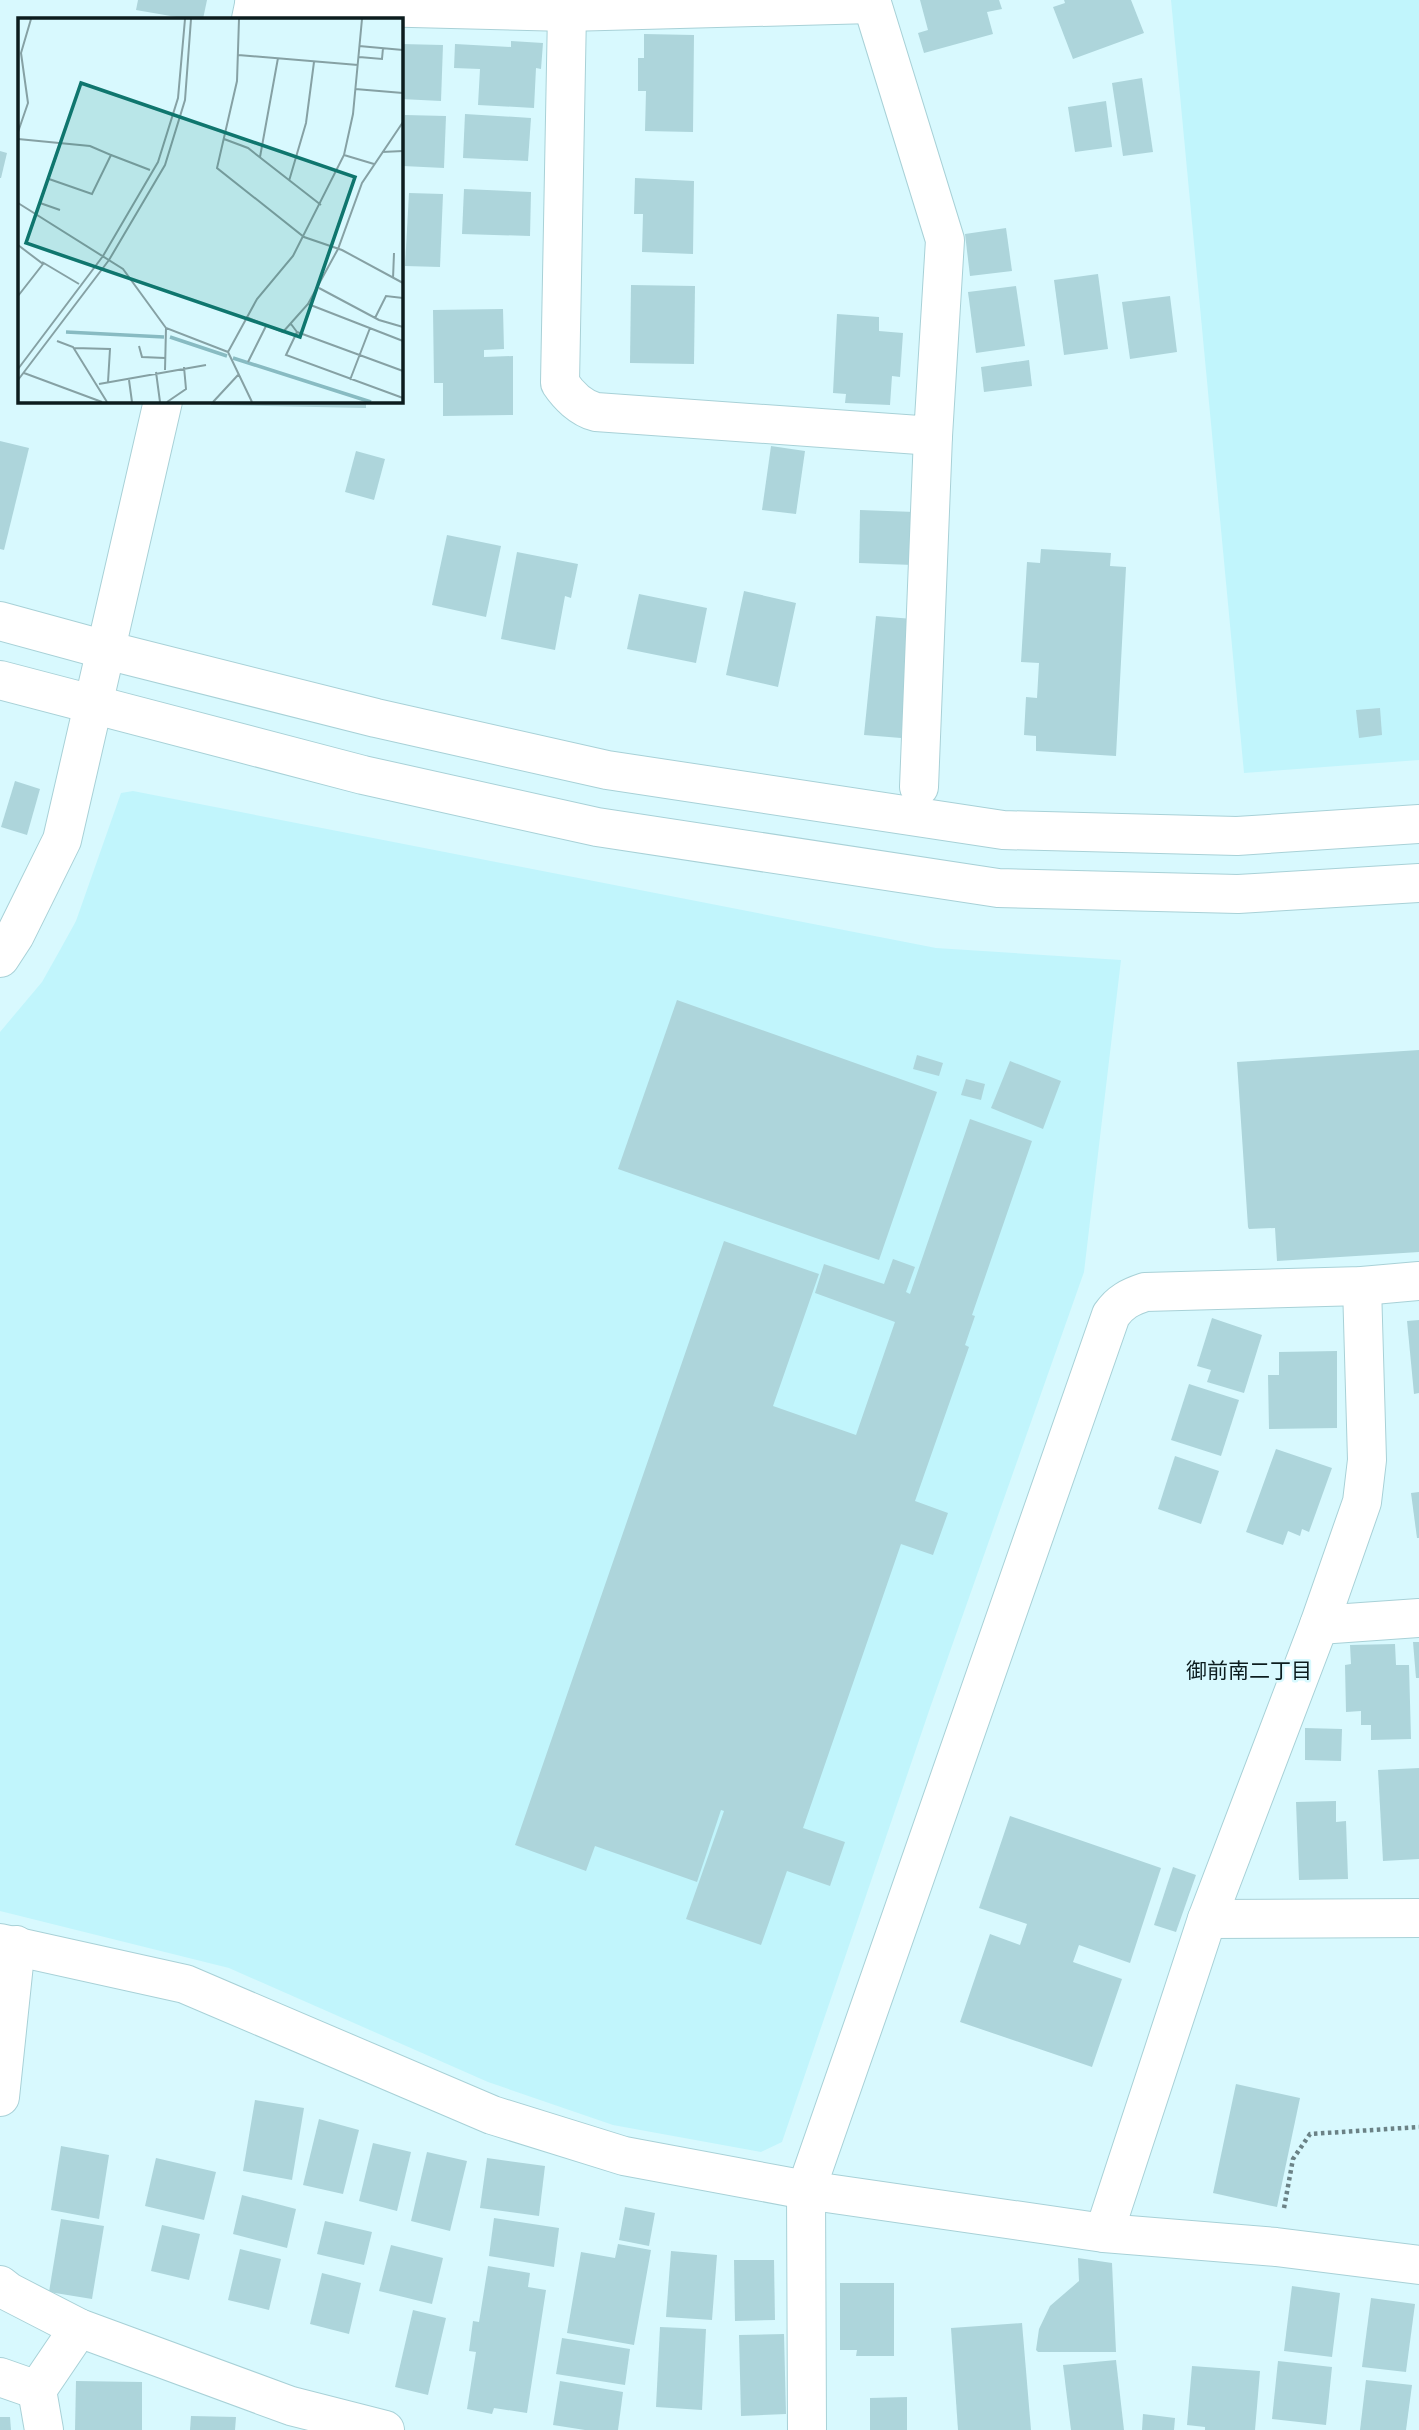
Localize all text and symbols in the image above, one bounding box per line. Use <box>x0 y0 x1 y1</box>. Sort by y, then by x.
inset map <box>18 18 402 402</box>
district label: 御前南二丁目 <box>1186 1656 1312 1684</box>

